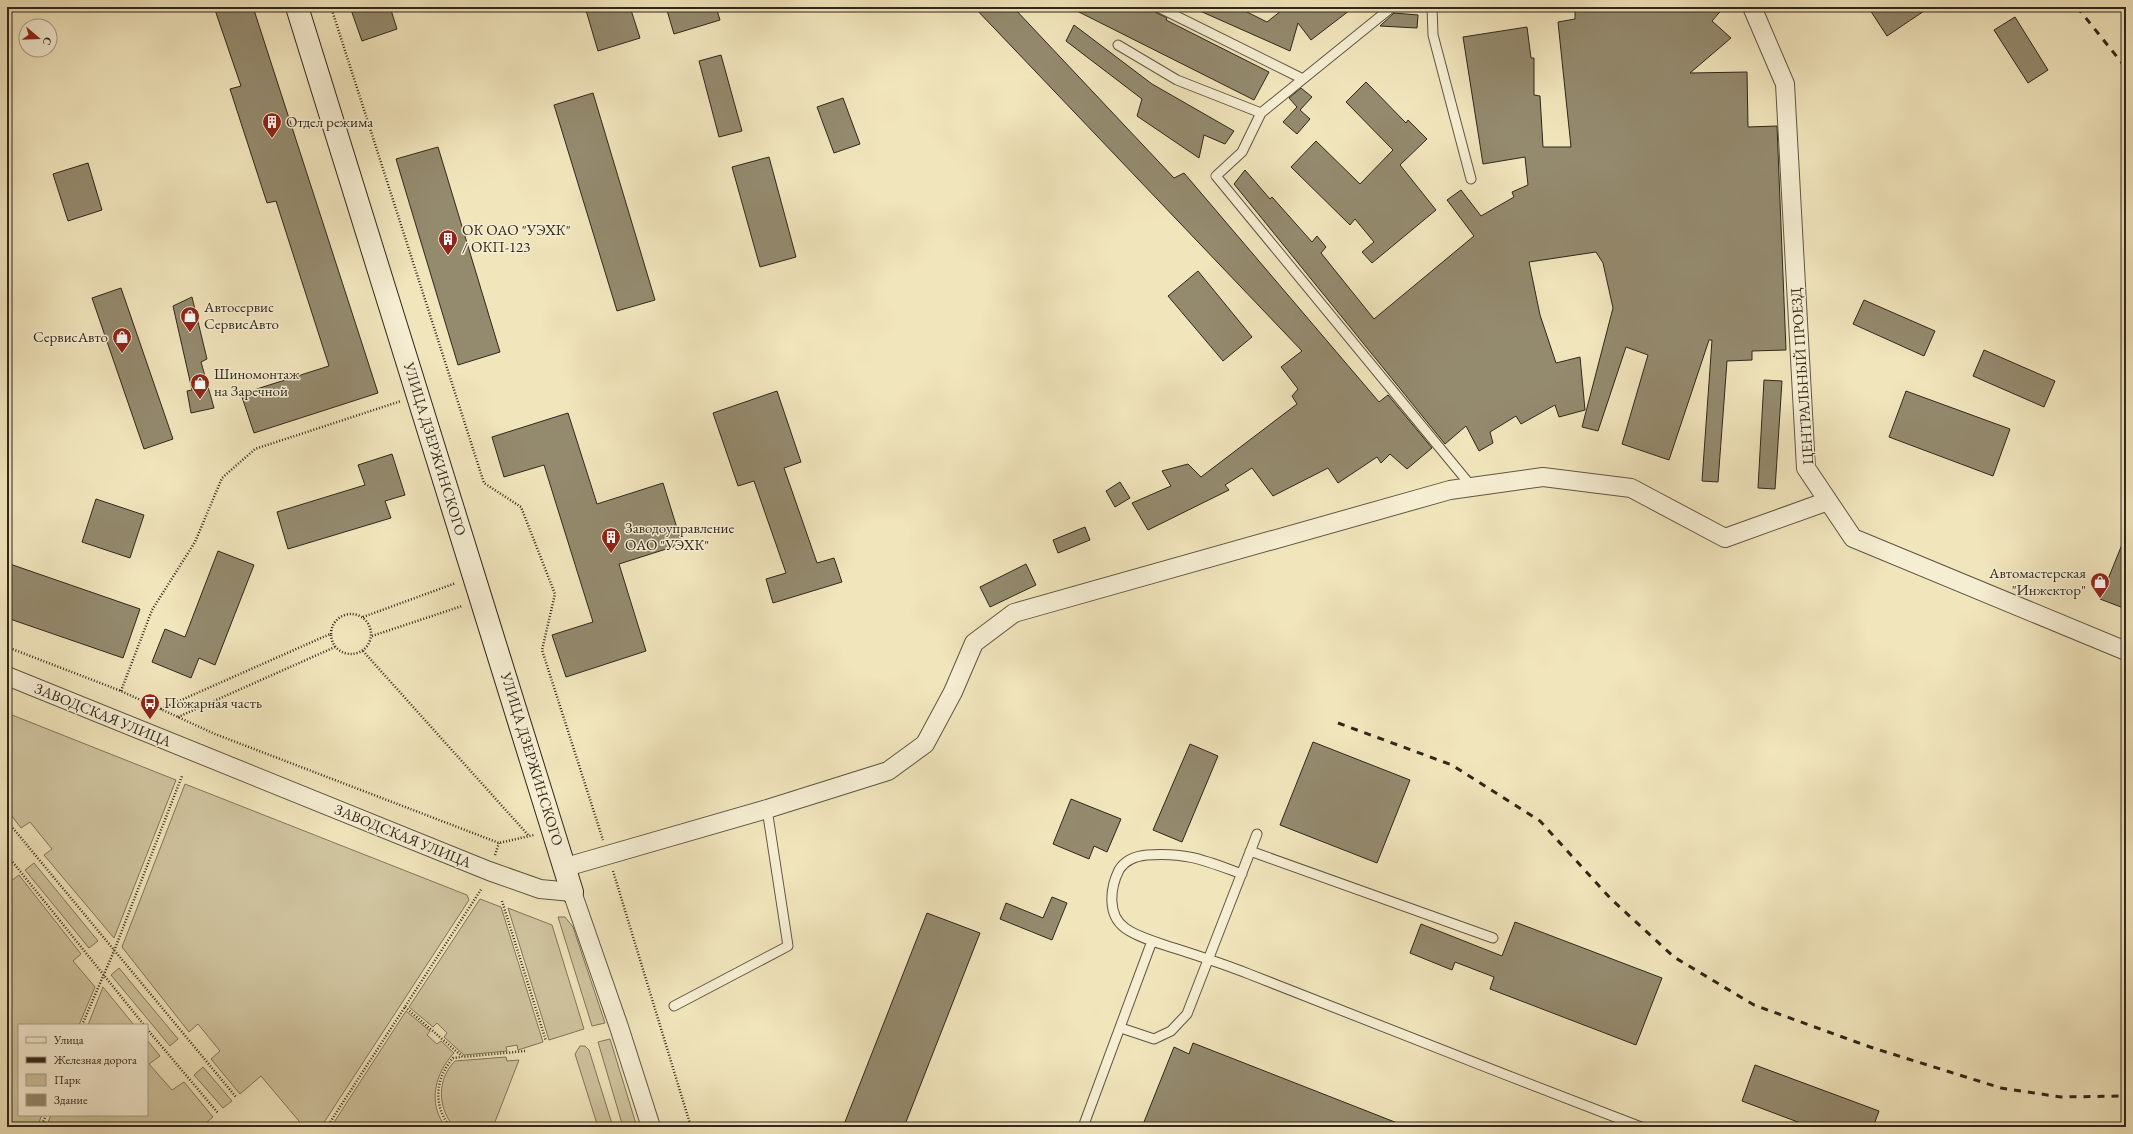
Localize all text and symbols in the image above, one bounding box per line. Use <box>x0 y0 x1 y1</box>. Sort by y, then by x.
north arrow <box>18 18 58 58</box>
text: С <box>40 35 55 47</box>
building icon: Отдел режима <box>261 111 283 139</box>
place label: Отдел режима <box>286 112 373 131</box>
place label: ОК ОАО "УЭХК" / ОКП-123 <box>462 220 571 256</box>
building icon: ОК ОАО "УЭХК" / ОКП-123 <box>437 228 459 256</box>
street label: ЦЕНТРАЛЬНЫЙ ПРОЕЗД <box>1786 287 1817 465</box>
place label: Автосервис СервисАвто <box>203 297 279 333</box>
shop icon: Автосервис СервисАвто <box>179 305 201 333</box>
shop icon: СервисАвто <box>111 326 133 354</box>
place label: СервисАвто <box>33 327 108 346</box>
street label: УЛИЦА ДЗЕРЖИНСКОГО <box>400 359 471 538</box>
place label: Шиномонтаж на Заречной <box>214 364 300 400</box>
shop icon: Шиномонтаж на Заречной <box>189 372 211 400</box>
place label: Заводоуправление ОАО "УЭХК" <box>625 518 734 554</box>
building icon: Заводоуправление ОАО "УЭХК" <box>600 526 622 554</box>
place label: Автомастерская "Инжектор" <box>1988 563 2086 599</box>
shop icon: Автомастерская "Инжектор" <box>2089 571 2111 599</box>
street label: УЛИЦА ДЗЕРЖИНСКОГО <box>497 669 568 848</box>
street label: ЗАВОДСКАЯ УЛИЦА <box>32 678 175 751</box>
bus stop icon: Пожарная часть <box>139 692 161 720</box>
place label: Пожарная часть <box>164 693 262 712</box>
street label: ЗАВОДСКАЯ УЛИЦА <box>332 799 475 872</box>
legend <box>18 1024 148 1116</box>
text: Улица <box>53 1032 84 1048</box>
text: Железная дорога <box>53 1052 137 1068</box>
text: Парк <box>54 1072 81 1088</box>
text: Здание <box>54 1092 88 1108</box>

